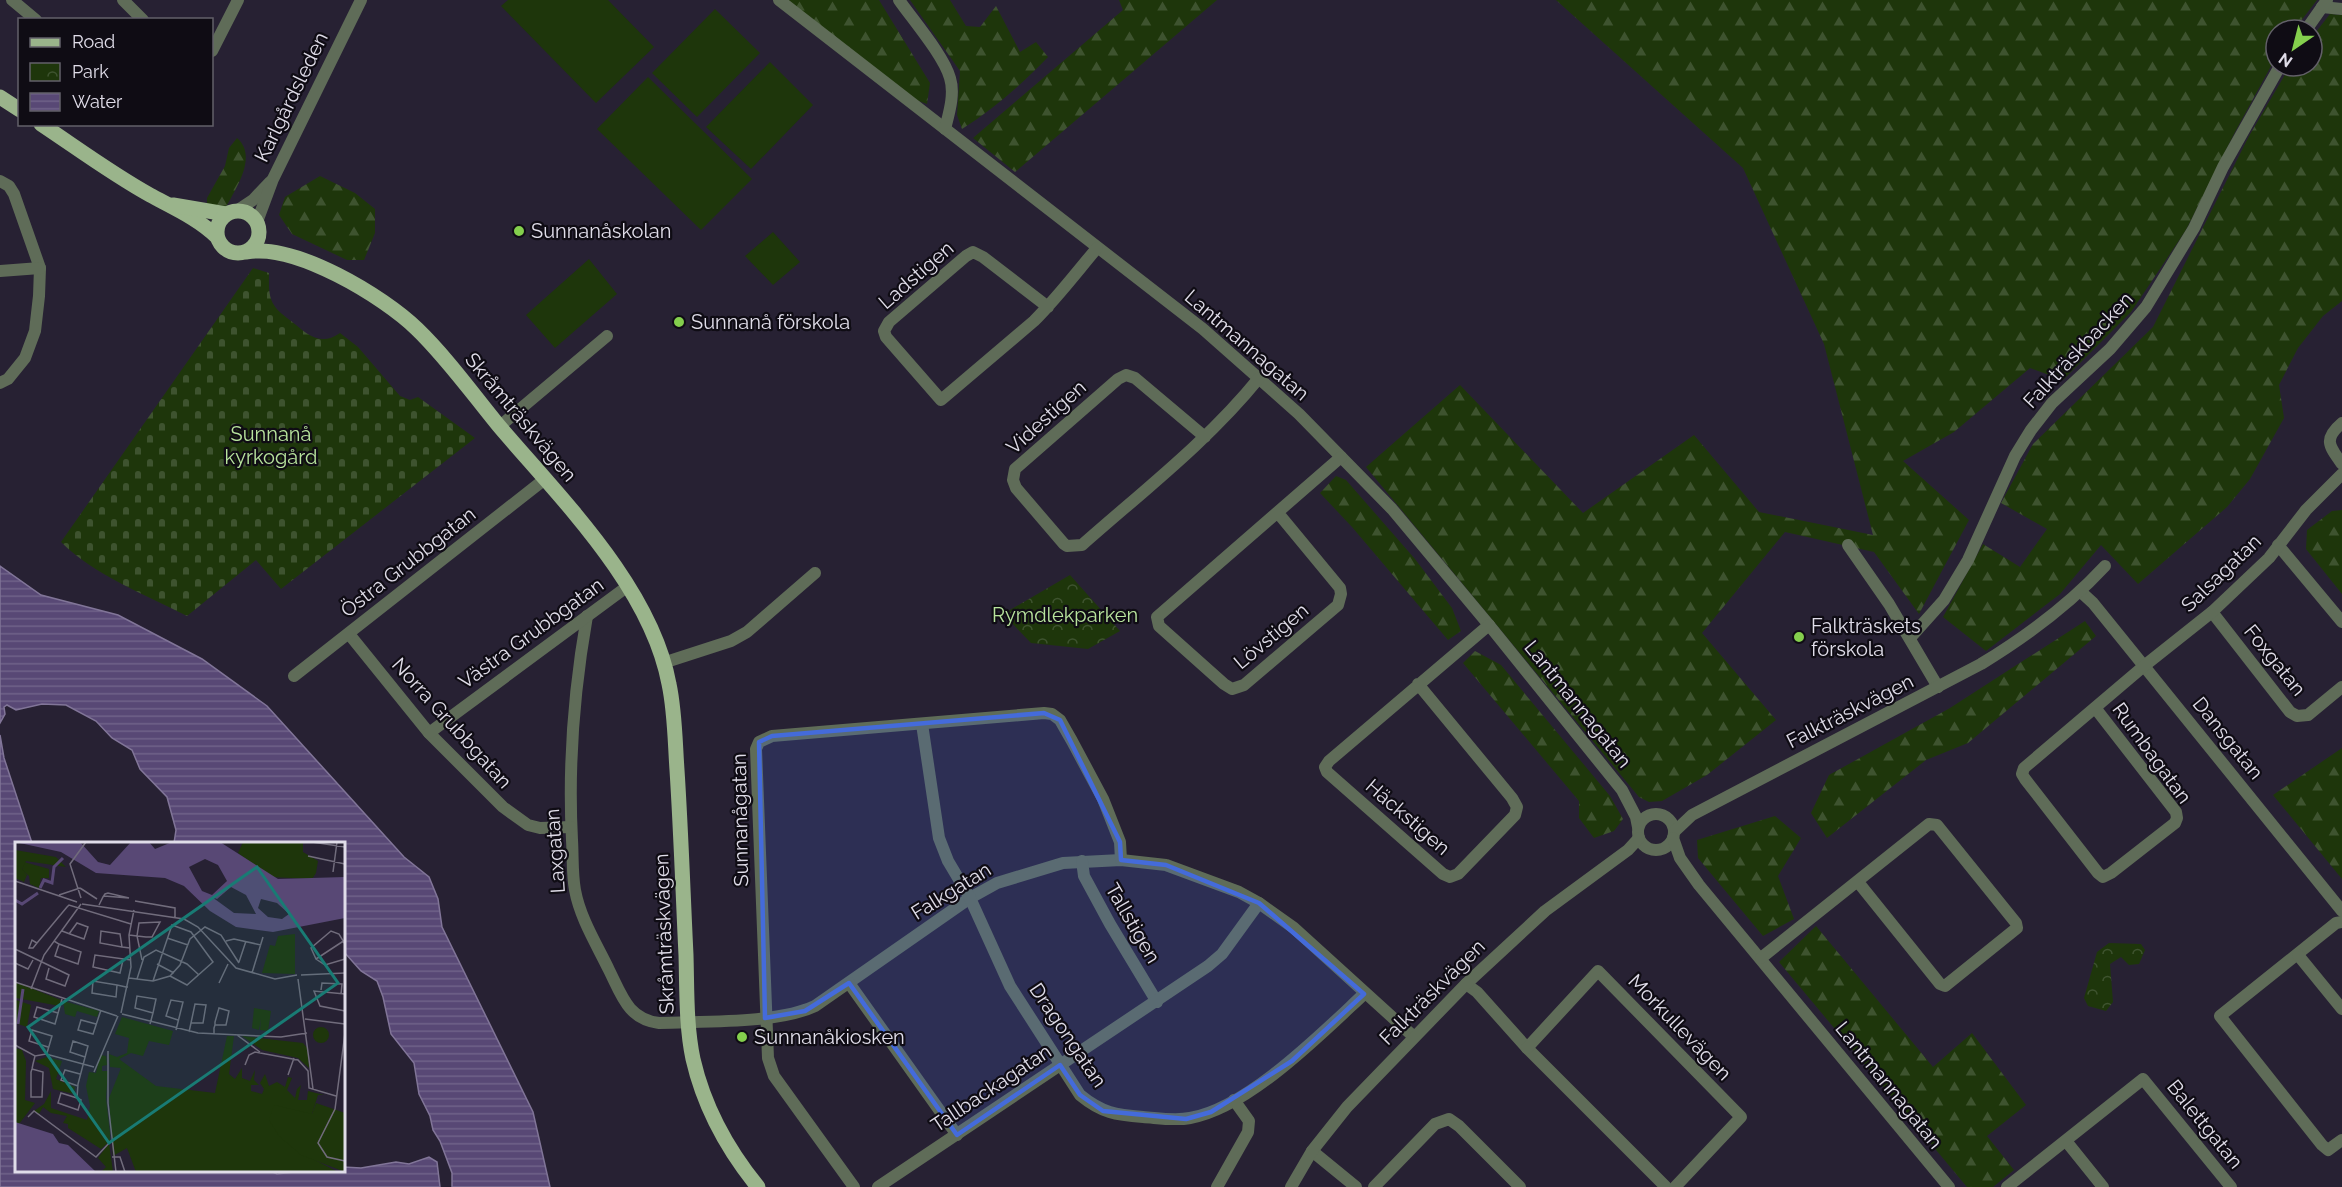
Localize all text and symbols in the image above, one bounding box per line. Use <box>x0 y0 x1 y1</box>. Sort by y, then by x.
legend <box>18 18 213 126</box>
north arrow <box>2264 18 2324 78</box>
street label: Karlgårdsleden <box>249 28 333 166</box>
text: Road <box>72 31 115 52</box>
text: N <box>2275 49 2296 71</box>
text: Park <box>72 61 109 82</box>
text: Water <box>72 91 123 112</box>
place label: Sunnanåskolan <box>531 219 671 243</box>
marker: Sunnanåskolan <box>512 224 526 238</box>
street label: Ladstigen <box>874 236 958 314</box>
street label: Lantmannagatan <box>1180 285 1314 405</box>
street label: Falkträskbacken <box>2018 287 2138 413</box>
place label: Sunnanå förskola <box>691 310 850 334</box>
marker: Sunnanå förskola <box>672 315 686 329</box>
street label: Skråmträskvägen <box>460 348 582 486</box>
street label: Videstigen <box>1001 375 1091 459</box>
park label: Sunnanå kyrkogård <box>225 422 317 469</box>
street label: Östra Grubbgatan <box>336 502 480 622</box>
street label: Salsagatan <box>2176 529 2266 617</box>
street label: Västra Grubbgatan <box>454 572 608 694</box>
street label: Lövstigen <box>1229 598 1313 674</box>
park label: Rymdlekparken <box>992 603 1138 627</box>
place label: Falkträskets förskola <box>1811 614 1921 661</box>
street label: Foxgatan <box>2239 620 2311 700</box>
marker: Falkträskets förskola <box>1792 630 1806 644</box>
street label: Lantmannagatan <box>1519 636 1637 772</box>
street label: Norra Grubbgatan <box>387 653 517 793</box>
street label: Falkträskvägen <box>1782 669 1918 753</box>
street label: Dansgatan <box>2188 692 2268 784</box>
street label: Rumbagatan <box>2107 698 2197 808</box>
street label: Sunnanågatan <box>727 753 753 887</box>
street label: Häckstigen <box>1361 774 1455 860</box>
street label: Laxgatan <box>540 808 570 894</box>
inset map <box>15 842 345 1172</box>
street label: Skråmträskvägen <box>649 853 679 1015</box>
street label: Falkgatan <box>907 857 995 925</box>
street label: Tallstigen <box>1101 879 1165 967</box>
street label: Falkträskvägen <box>1374 934 1490 1050</box>
street label: Morkullevägen <box>1623 969 1737 1085</box>
street label: Dragongatan <box>1024 978 1112 1092</box>
street label: Lantmannagatan <box>1830 1017 1948 1153</box>
place label: Sunnanåkiosken <box>754 1025 905 1049</box>
marker: Sunnanåkiosken <box>735 1030 749 1044</box>
street label: Tallbackagatan <box>926 1039 1056 1137</box>
street label: Balettgatan <box>2162 1075 2248 1173</box>

